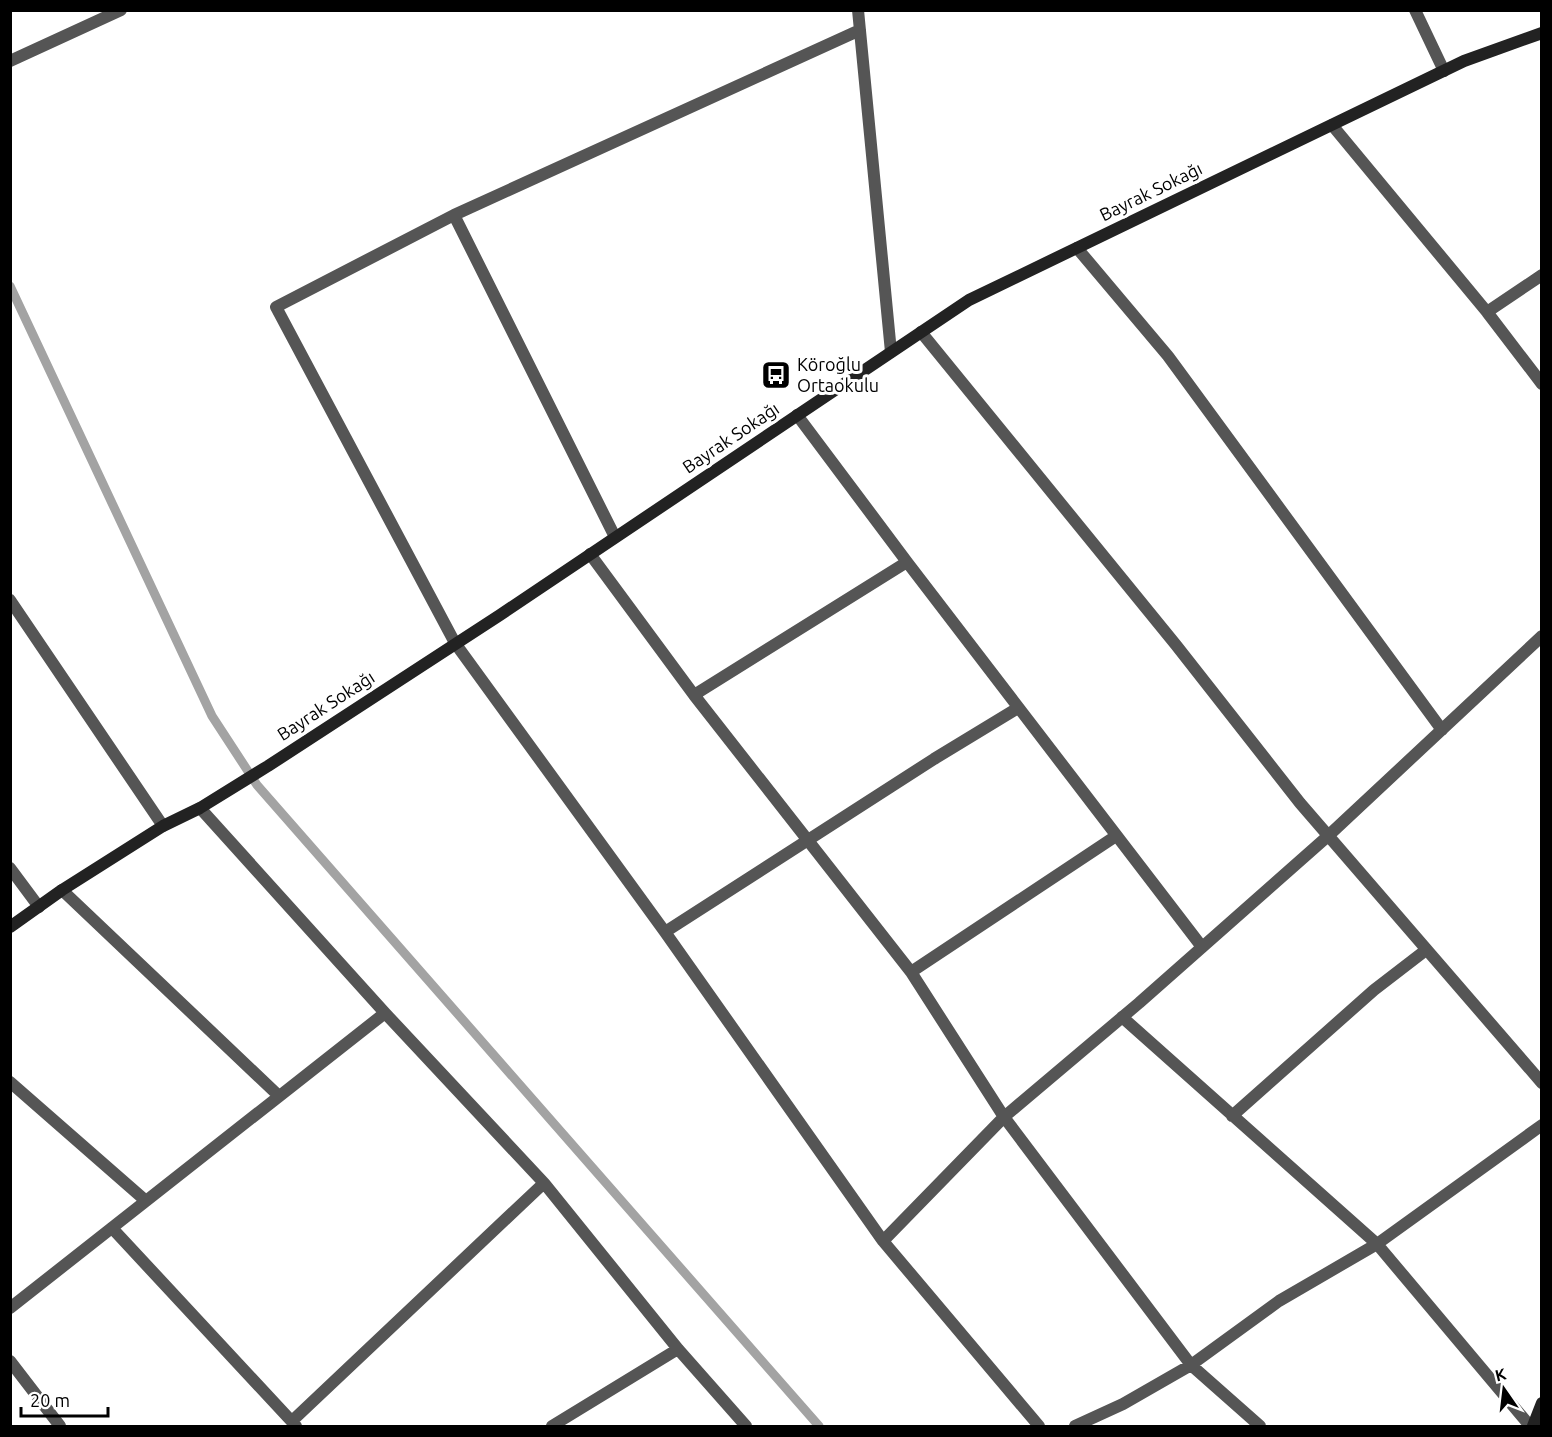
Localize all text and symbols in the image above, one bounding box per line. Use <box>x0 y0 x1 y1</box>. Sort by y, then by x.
street label: Bayrak Sokağı <box>1096 158 1205 225</box>
place label: Köroğlu Ortaokulu <box>797 354 879 395</box>
bus stop icon: Köroğlu Ortaokulu <box>760 359 792 391</box>
street label: Bayrak Sokağı <box>679 398 782 477</box>
street label: Bayrak Sokağı <box>273 666 378 744</box>
north arrow <box>1474 1359 1534 1419</box>
text: K <box>1493 1364 1508 1384</box>
scale bar <box>21 1380 108 1418</box>
text: 20 m <box>30 1390 70 1410</box>

